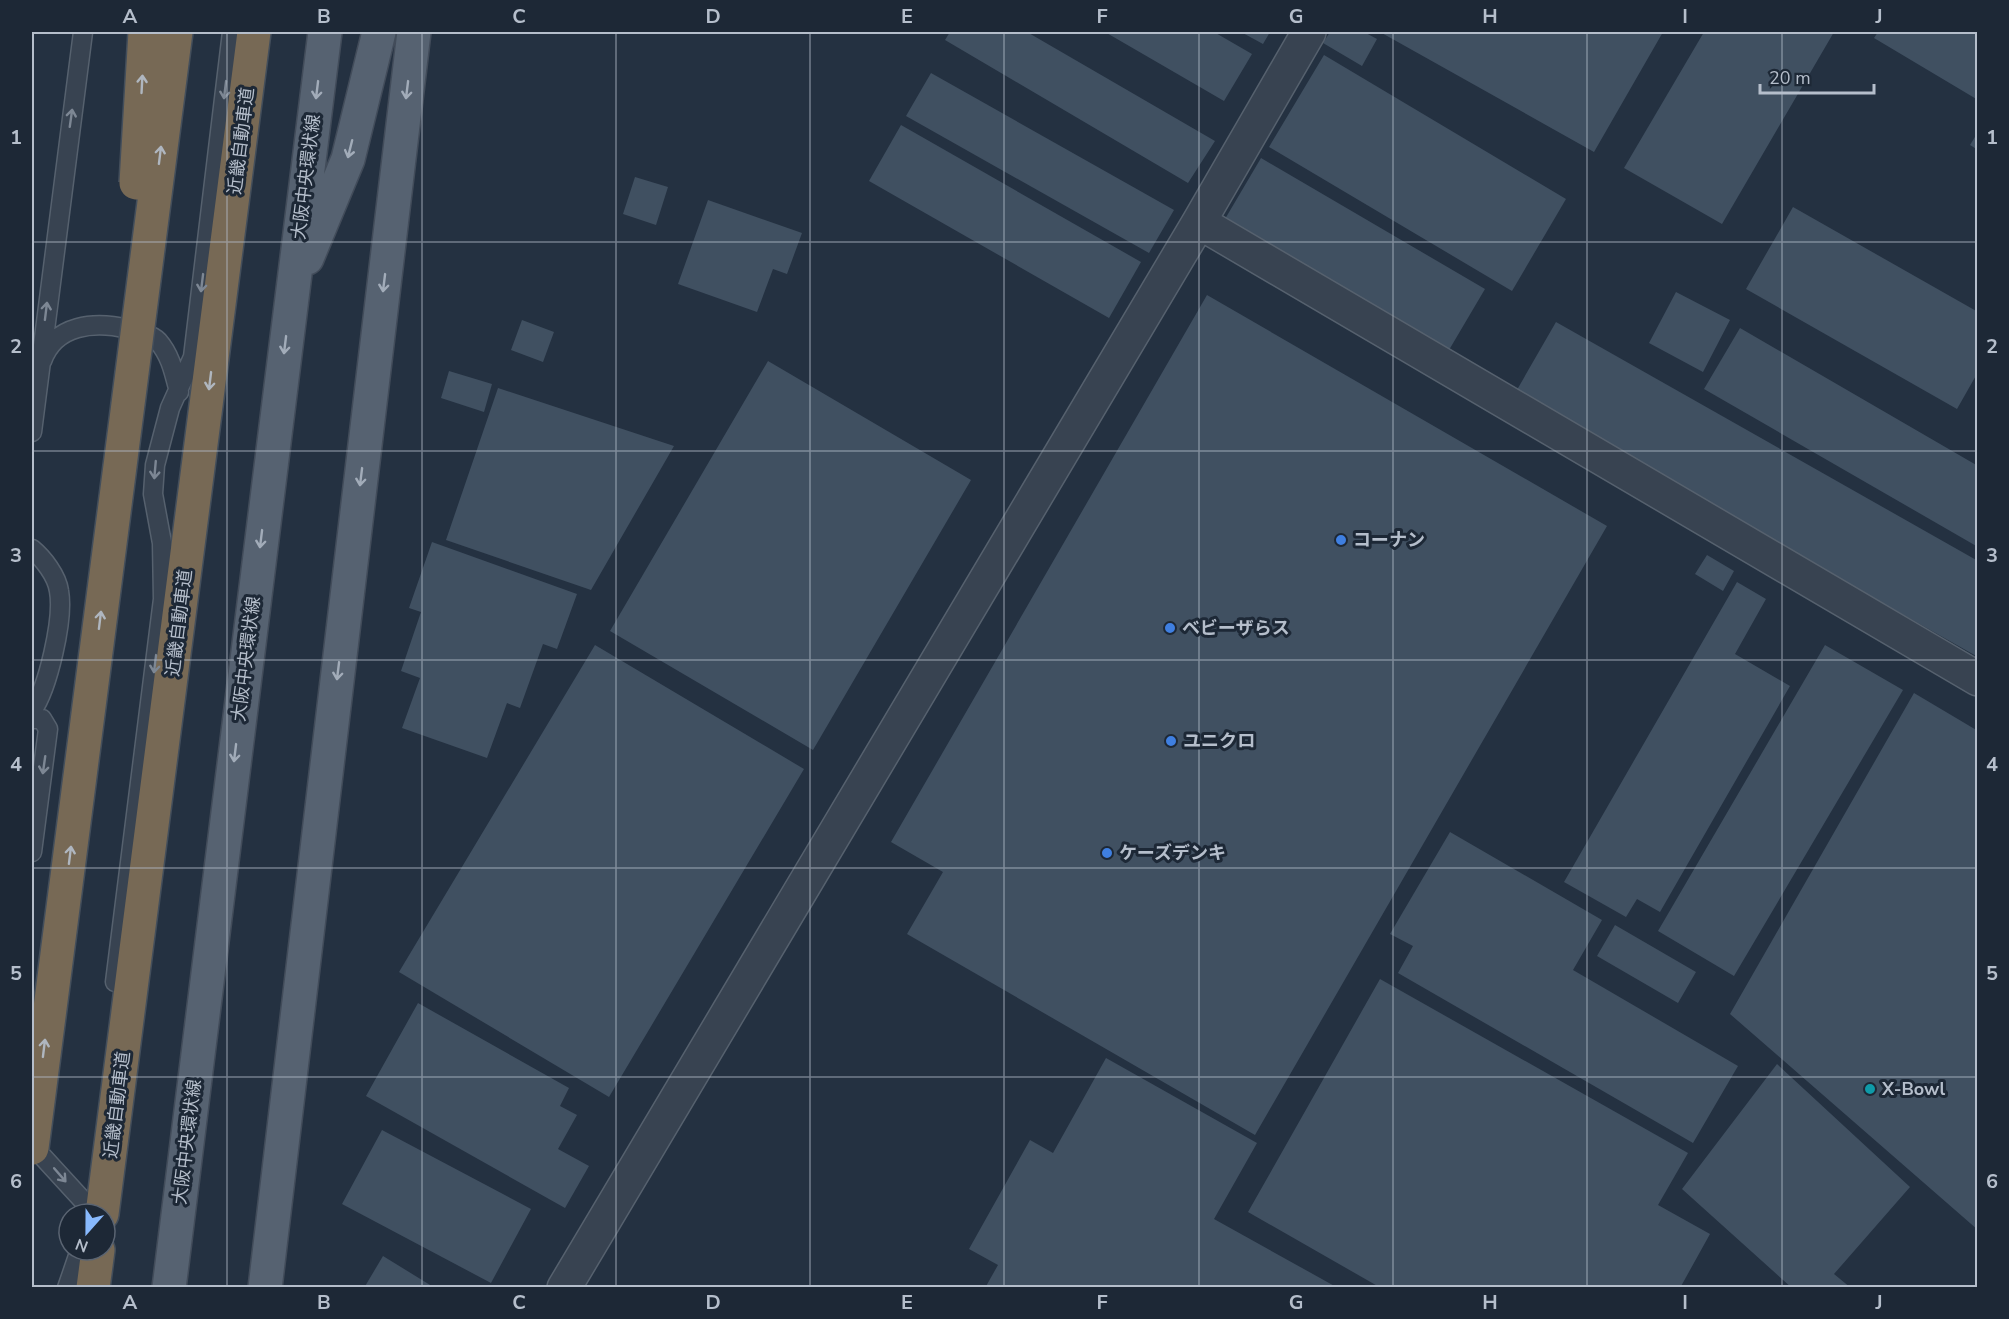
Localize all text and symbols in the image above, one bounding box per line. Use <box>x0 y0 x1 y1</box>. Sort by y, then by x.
text: A <box>123 3 138 30</box>
text: B <box>317 3 331 30</box>
text: C <box>512 3 526 30</box>
text: D <box>705 3 721 30</box>
text: E <box>901 3 913 30</box>
text: F <box>1096 3 1108 30</box>
text: G <box>1289 3 1303 30</box>
text: H <box>1482 3 1498 30</box>
text: I <box>1682 3 1688 30</box>
text: J <box>1874 3 1883 30</box>
scale bar <box>1760 57 1874 95</box>
text: 20 m <box>1769 66 1811 90</box>
one-way arrow <box>136 75 147 95</box>
one-way arrow <box>220 79 231 99</box>
one-way arrow <box>312 79 323 99</box>
one-way arrow <box>401 79 412 99</box>
street label: 近畿自動車道 <box>223 86 259 196</box>
one-way arrow <box>66 108 77 128</box>
street label: 大阪中央環状線 <box>286 113 326 241</box>
text: 1 <box>10 124 22 151</box>
text: 1 <box>1986 124 1998 151</box>
one-way arrow <box>344 140 356 159</box>
one-way arrow <box>154 146 165 166</box>
one-way arrow <box>196 273 207 293</box>
one-way arrow <box>378 273 389 293</box>
one-way arrow <box>41 302 52 322</box>
text: 2 <box>10 333 22 360</box>
text: 2 <box>1986 333 1998 360</box>
one-way arrow <box>279 335 290 355</box>
one-way arrow <box>204 371 215 391</box>
one-way arrow <box>149 460 160 480</box>
one-way arrow <box>355 466 366 486</box>
place label: コーナン <box>1353 528 1425 552</box>
one-way arrow <box>255 529 266 548</box>
marker: コーナン <box>1334 533 1348 547</box>
text: 3 <box>10 542 22 569</box>
text: 3 <box>1986 542 1998 569</box>
street label: 近畿自動車道 <box>161 568 197 678</box>
street label: 大阪中央環状線 <box>226 595 266 723</box>
one-way arrow <box>95 610 106 630</box>
place label: ベビーザらス <box>1182 616 1290 640</box>
marker: ベビーザらス <box>1163 621 1177 635</box>
one-way arrow <box>149 654 160 673</box>
one-way arrow <box>332 660 343 680</box>
place label: ユニクロ <box>1183 729 1255 753</box>
marker: ユニクロ <box>1164 734 1178 748</box>
one-way arrow <box>229 743 240 763</box>
text: 4 <box>10 751 22 778</box>
text: 4 <box>1986 751 1998 778</box>
one-way arrow <box>38 754 49 774</box>
place label: ケーズデンキ <box>1119 841 1226 865</box>
one-way arrow <box>64 845 75 865</box>
marker: ケーズデンキ <box>1100 846 1114 860</box>
text: 5 <box>10 960 22 987</box>
text: 5 <box>1986 960 1998 987</box>
one-way arrow <box>39 1039 50 1058</box>
street label: 近畿自動車道 <box>99 1050 135 1160</box>
place label: X-Bowl <box>1881 1077 1945 1101</box>
street label: 大阪中央環状線 <box>167 1078 207 1206</box>
marker: X-Bowl <box>1863 1082 1877 1096</box>
one-way arrow <box>53 1167 67 1182</box>
text: 6 <box>10 1168 22 1195</box>
text: 6 <box>1986 1168 1998 1195</box>
north arrow <box>57 1202 117 1262</box>
text: N <box>72 1233 92 1257</box>
text: A <box>123 1289 138 1316</box>
text: B <box>317 1289 331 1316</box>
text: C <box>512 1289 526 1316</box>
text: D <box>705 1289 721 1316</box>
text: E <box>901 1289 913 1316</box>
text: F <box>1096 1289 1108 1316</box>
text: G <box>1289 1289 1303 1316</box>
text: H <box>1482 1289 1498 1316</box>
text: I <box>1682 1289 1688 1316</box>
text: J <box>1874 1289 1883 1316</box>

